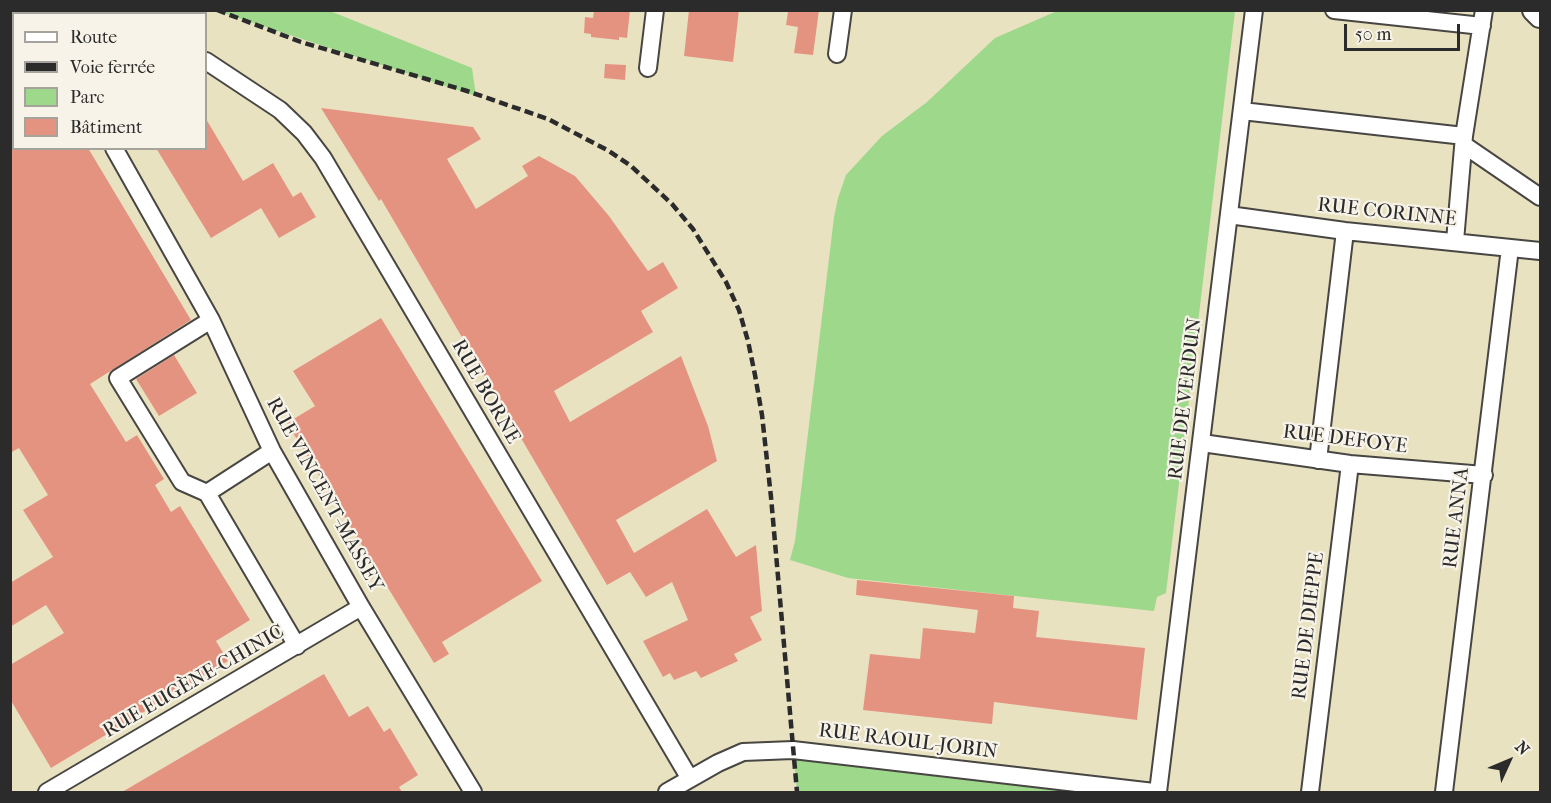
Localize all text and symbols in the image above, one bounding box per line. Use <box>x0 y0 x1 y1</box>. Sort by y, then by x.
legend <box>12 12 207 150</box>
scale bar <box>1347 12 1462 50</box>
text: 50 m <box>1355 24 1391 45</box>
text: Route <box>70 27 117 48</box>
text: Voie ferrée <box>70 57 155 78</box>
text: Parc <box>70 87 105 108</box>
text: Bâtiment <box>70 117 142 138</box>
street label: RUE CORINNE <box>1316 194 1458 232</box>
street label: RUE DE VERDUN <box>1164 317 1208 481</box>
street label: RUE BORNE <box>446 336 524 448</box>
street label: RUE VINCENT-MASSEY <box>260 393 388 597</box>
street label: RUE DEFOYE <box>1281 420 1409 460</box>
street label: RUE ANNA <box>1439 466 1475 570</box>
street label: RUE DE DIEPPE <box>1288 551 1330 701</box>
street label: RUE EUGÈNE-CHINIC <box>99 620 289 744</box>
street label: RUE RAOUL-JOBIN <box>817 719 999 765</box>
north arrow <box>1479 731 1539 791</box>
text: N <box>1511 737 1533 759</box>

